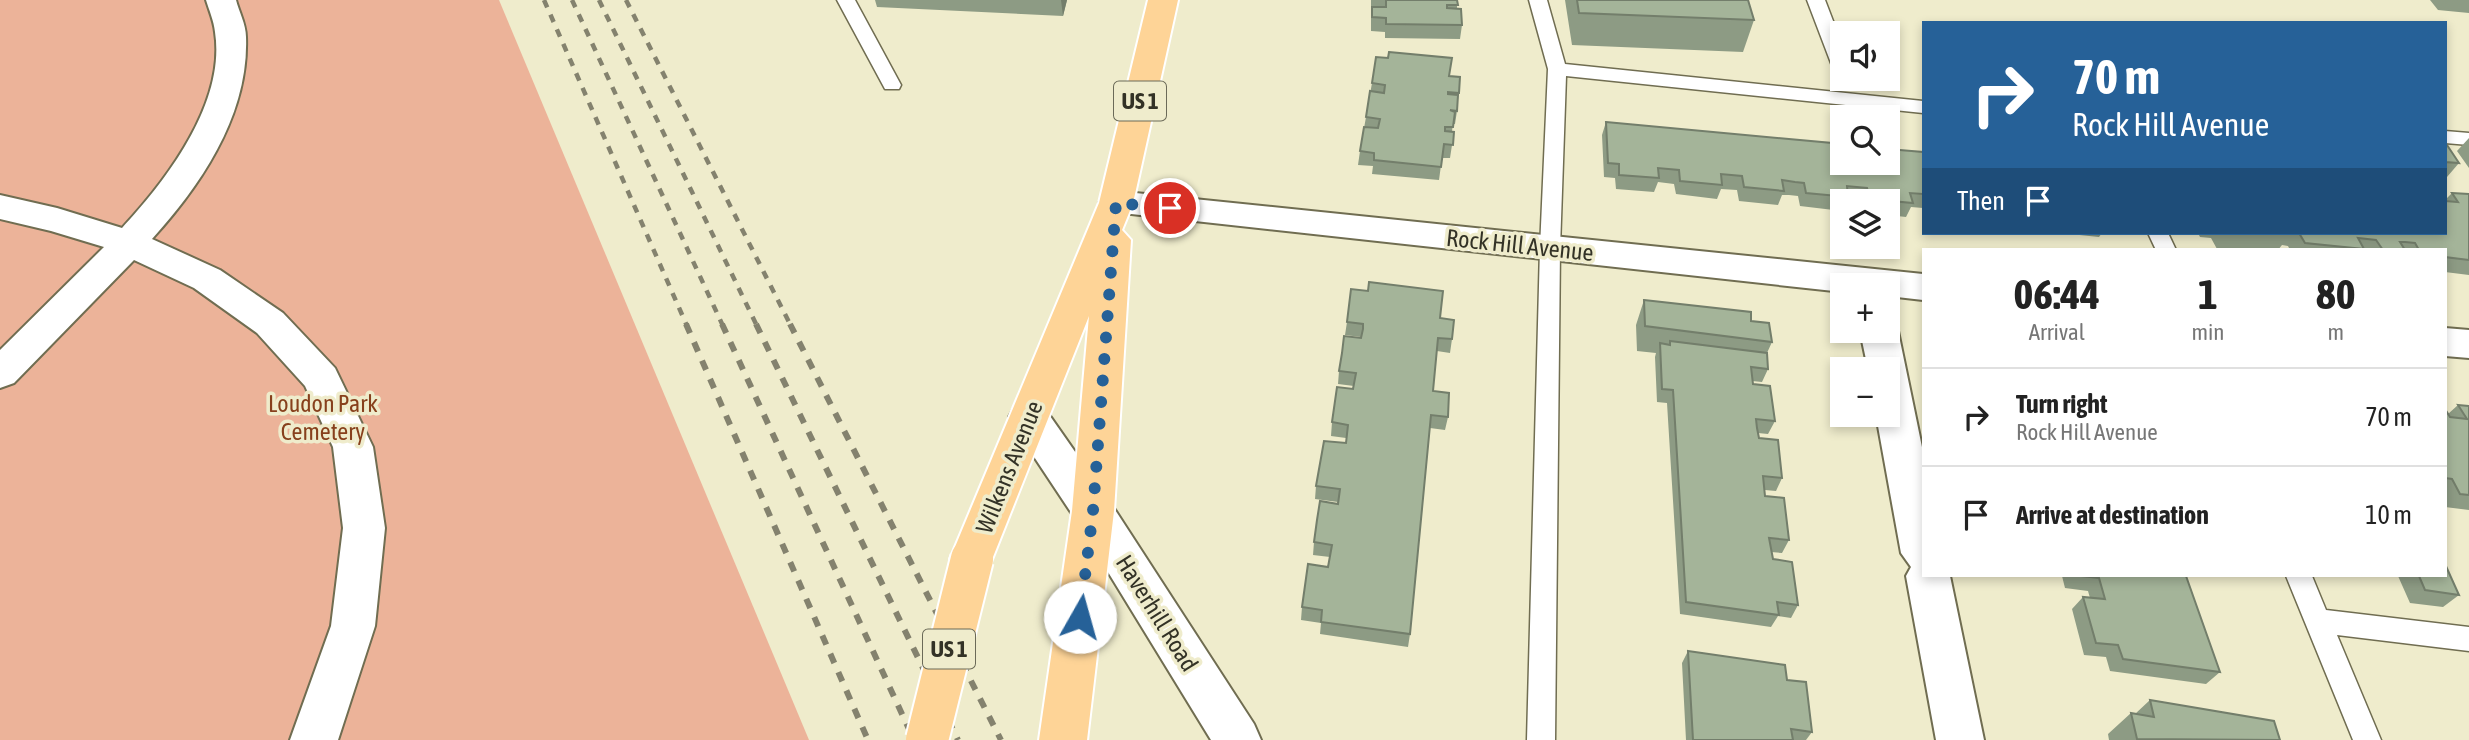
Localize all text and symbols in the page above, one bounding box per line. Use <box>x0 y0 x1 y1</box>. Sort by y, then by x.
map controls <box>1830 21 1900 427</box>
button: sound <box>1830 21 1900 91</box>
text: 70 m <box>2072 48 2160 104</box>
icon: right <box>1957 49 2048 140</box>
road number: US 1 <box>1114 82 1166 120</box>
button: search <box>1830 105 1900 175</box>
text: Rock Hill Avenue <box>2072 106 2269 143</box>
pin <box>1140 178 1200 238</box>
icon: arrive <box>2019 182 2057 220</box>
text: Then <box>1957 186 2005 216</box>
icon: arrive <box>1151 189 1189 227</box>
button: layers <box>1830 189 1900 259</box>
street label: Rock Hill Avenue <box>1445 224 1595 266</box>
text: 06:44 <box>2014 270 2100 318</box>
text: 1 <box>2198 270 2218 318</box>
text: 80 <box>2316 270 2355 318</box>
button: + <box>1830 273 1900 343</box>
text: Arrival <box>2029 319 2085 345</box>
text: min <box>2191 319 2224 345</box>
text: m <box>2327 319 2344 345</box>
button: − <box>1830 357 1900 427</box>
text: Turn right <box>2016 389 2107 419</box>
park label: Loudon Park Cemetery <box>268 390 378 445</box>
street label: Wilkens Avenue <box>970 397 1048 537</box>
icon: right <box>1957 398 1995 436</box>
text: 70 m <box>2365 402 2412 432</box>
text: Rock Hill Avenue <box>2016 419 2158 445</box>
icon: arrive <box>1957 496 1995 534</box>
text: Arrive at destination <box>2016 500 2209 530</box>
text: 10 m <box>2365 500 2412 530</box>
street label: Haverhill Road <box>1111 550 1203 676</box>
position arrow <box>1043 580 1117 654</box>
road number: US 1 <box>923 629 975 668</box>

